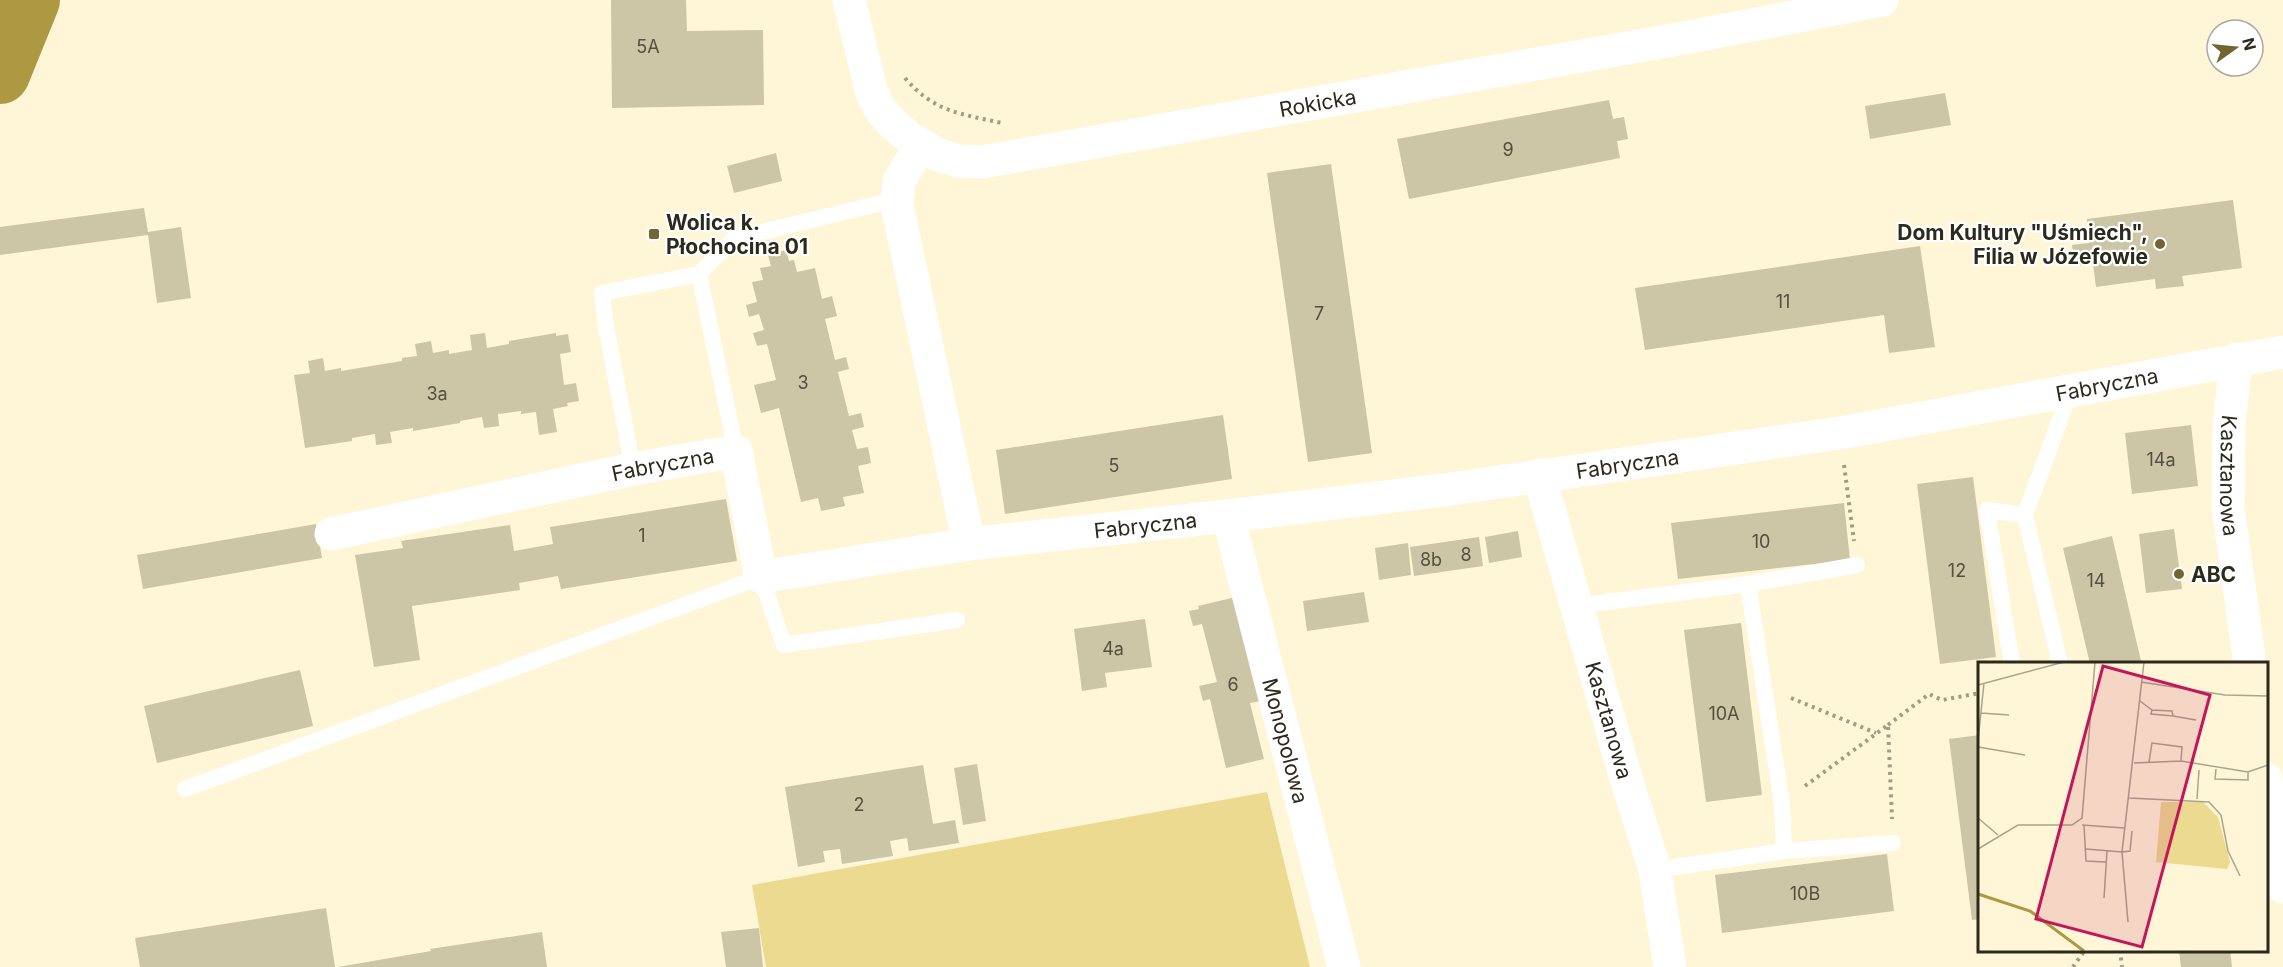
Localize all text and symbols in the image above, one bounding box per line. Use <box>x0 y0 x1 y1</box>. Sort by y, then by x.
north arrow <box>2205 18 2265 78</box>
house number: 5A <box>636 36 660 57</box>
text: N <box>2238 36 2261 53</box>
street label: Rokicka <box>1277 84 1358 122</box>
house number: 9 <box>1502 139 1514 160</box>
place label: Wolica k. Płochocina 01 <box>666 210 808 259</box>
place label: Dom Kultury "Uśmiech", Filia w Józefowie <box>1897 220 2148 269</box>
marker: Wolica k. Płochocina 01 <box>647 227 661 241</box>
marker: Dom Kultury "Uśmiech", Filia w Józefowie <box>2153 237 2167 251</box>
house number: 11 <box>1776 291 1790 312</box>
house number: 7 <box>1314 303 1324 324</box>
street label: Fabryczna <box>2054 363 2160 406</box>
house number: 3 <box>797 372 809 393</box>
house number: 3a <box>426 383 448 404</box>
street label: Kasztanowa <box>2216 414 2244 538</box>
street label: Fabryczna <box>609 443 716 486</box>
street label: Fabryczna <box>1574 444 1681 483</box>
house number: 14a <box>2146 449 2176 470</box>
house number: 5 <box>1109 455 1119 476</box>
street label: Fabryczna <box>1093 507 1198 543</box>
house number: 1 <box>638 525 646 546</box>
house number: 10 <box>1752 531 1770 552</box>
house number: 8 <box>1460 544 1472 565</box>
house number: 8b <box>1420 549 1442 570</box>
house number: 12 <box>1948 560 1966 581</box>
place label: ABC <box>2191 562 2236 587</box>
marker: ABC <box>2172 567 2186 581</box>
house number: 14 <box>2087 570 2105 591</box>
house number: 4a <box>1102 638 1124 659</box>
street label: Kasztanowa <box>1581 659 1638 782</box>
inset map <box>1978 662 2268 952</box>
house number: 6 <box>1227 674 1239 695</box>
street label: Monopolowa <box>1258 675 1314 806</box>
house number: 10A <box>1708 703 1740 724</box>
house number: 2 <box>854 794 864 815</box>
house number: 10B <box>1790 883 1820 904</box>

